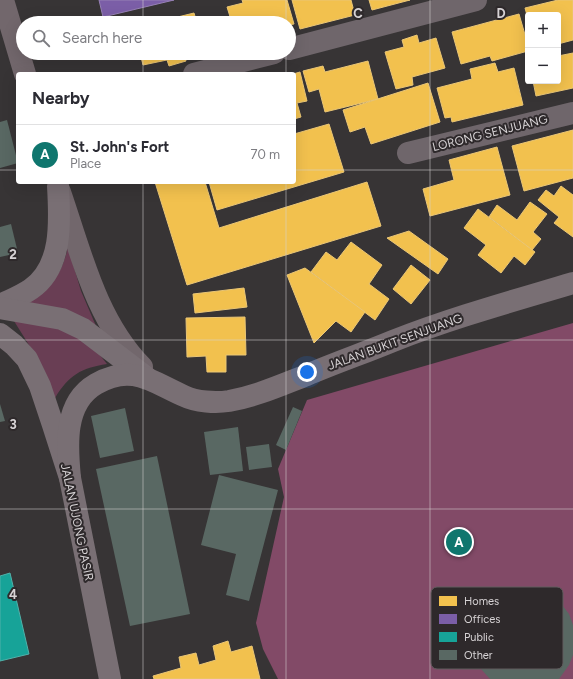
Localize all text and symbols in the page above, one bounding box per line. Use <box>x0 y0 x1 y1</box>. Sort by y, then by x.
text: C <box>353 6 363 21</box>
text: D <box>496 6 506 21</box>
map controls <box>525 12 561 84</box>
button: + <box>525 12 561 48</box>
search box <box>16 16 296 60</box>
icon: search <box>30 27 52 49</box>
text: Search here <box>62 29 142 47</box>
button: − <box>525 48 561 84</box>
text: Nearby <box>32 88 90 108</box>
street label: LORONG SENJUANG <box>431 112 549 154</box>
text: St. John's Fort <box>70 138 169 156</box>
text: A <box>40 147 50 162</box>
text: 70 m <box>250 147 280 162</box>
text: Place <box>70 156 101 171</box>
text: 2 <box>9 247 17 262</box>
street label: JALAN BUKIT SENJUANG <box>326 311 464 373</box>
your location <box>297 362 317 382</box>
text: 3 <box>9 417 17 432</box>
street label: JALAN UJONG PASIR <box>58 462 96 582</box>
pin: A <box>446 527 472 557</box>
text: 4 <box>9 587 17 602</box>
legend <box>431 587 563 669</box>
text: Homes <box>464 595 499 608</box>
text: Offices <box>464 613 500 626</box>
text: Public <box>464 631 494 644</box>
text: Other <box>464 649 493 662</box>

